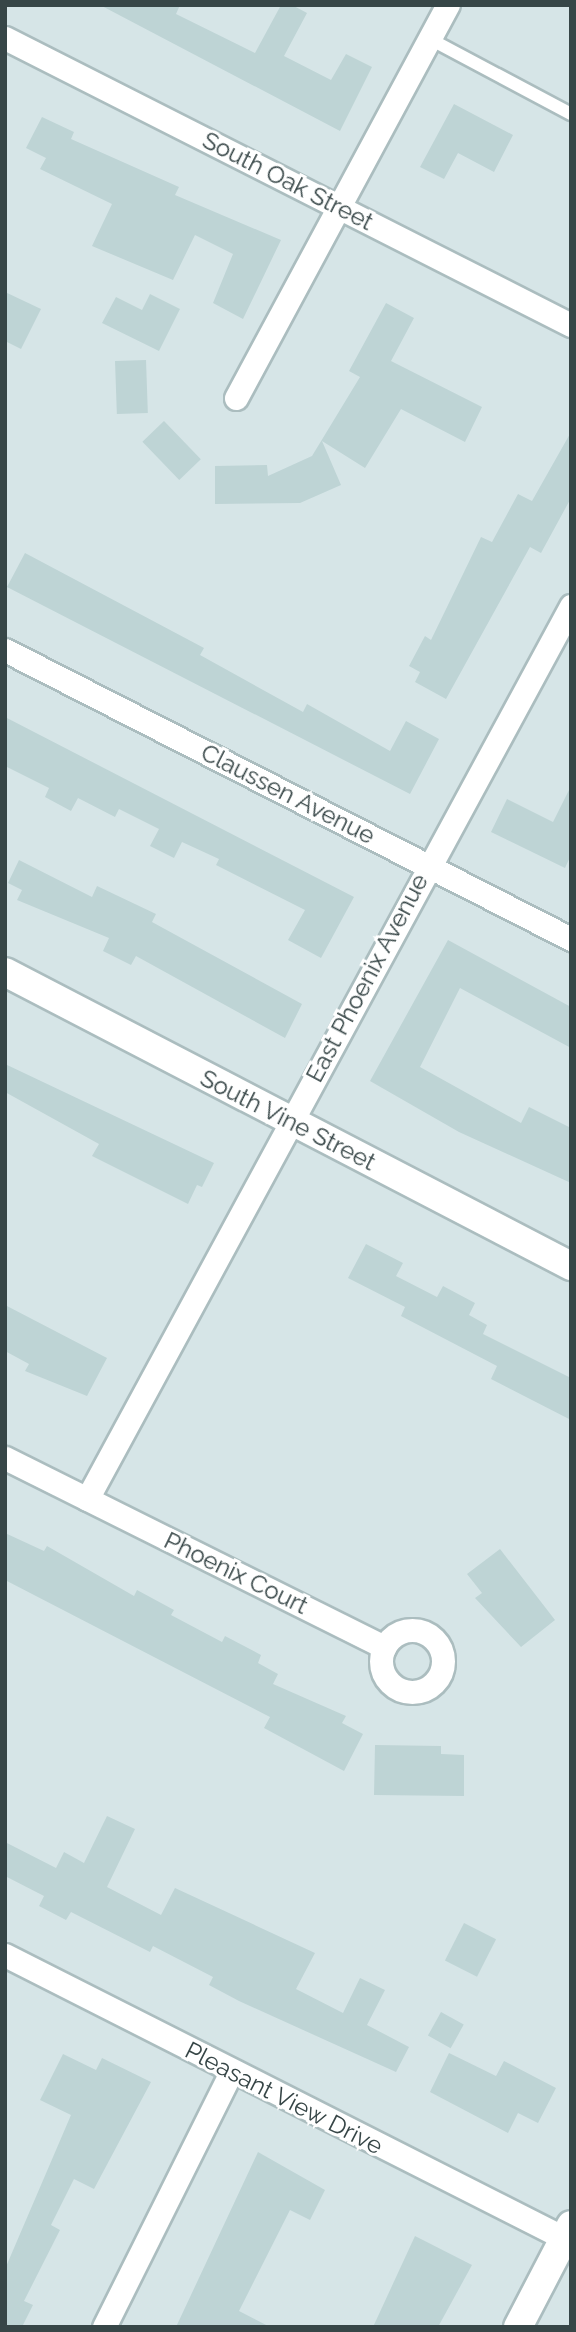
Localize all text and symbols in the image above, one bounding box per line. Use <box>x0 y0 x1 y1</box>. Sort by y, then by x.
street label: South Oak Street <box>198 126 378 236</box>
street label: Claussen Avenue <box>196 738 380 850</box>
street label: East Phoenix Avenue <box>300 869 434 1087</box>
street label: South Vine Street <box>195 1063 381 1177</box>
street label: Phoenix Court <box>159 1526 313 1620</box>
street label: Pleasant View Drive <box>180 2035 388 2161</box>

